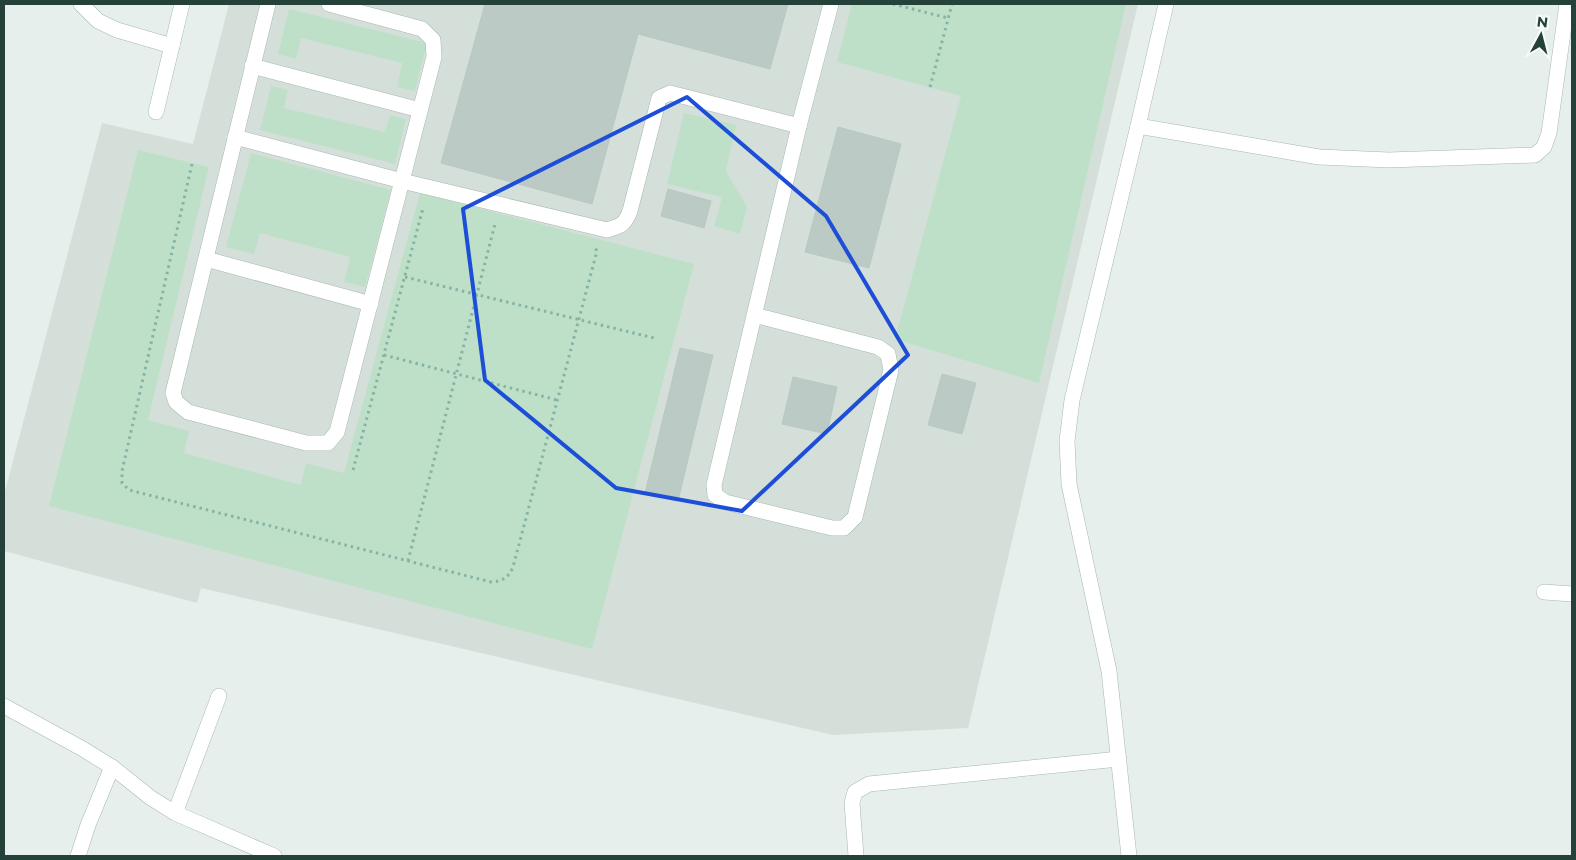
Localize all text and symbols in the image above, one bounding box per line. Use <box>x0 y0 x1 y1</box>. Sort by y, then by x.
north arrow <box>1516 10 1566 60</box>
text: N <box>1536 12 1549 32</box>

